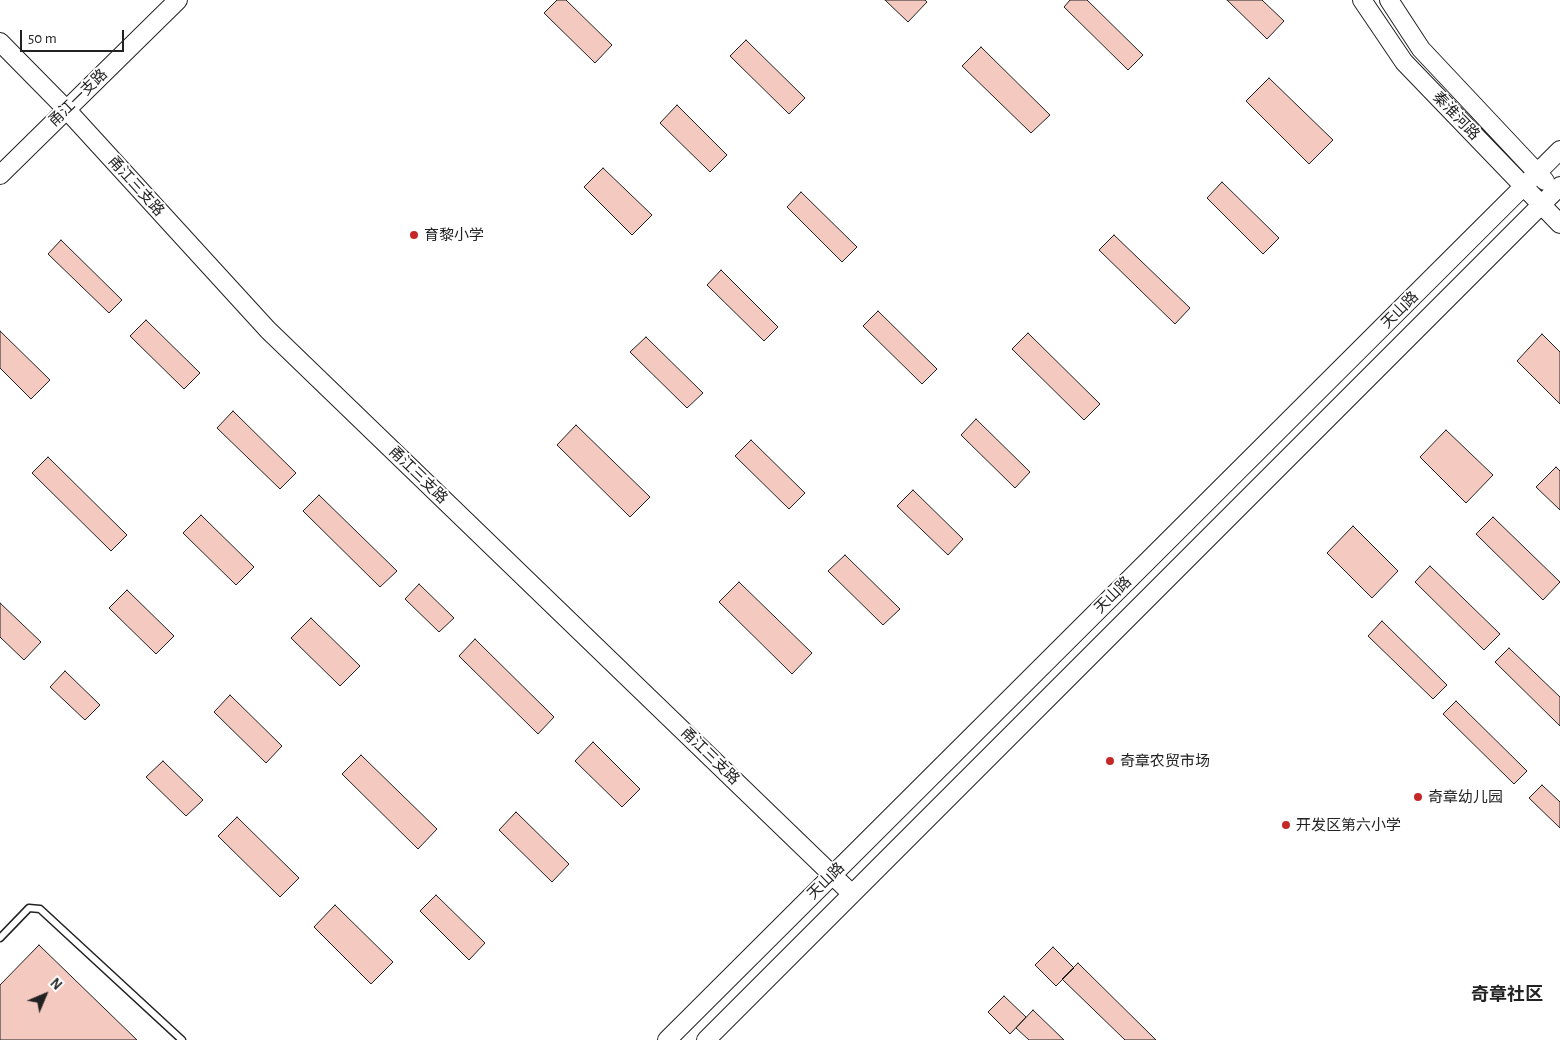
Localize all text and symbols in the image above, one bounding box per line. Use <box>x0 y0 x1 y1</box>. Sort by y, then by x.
scale bar <box>22 20 126 52</box>
text: 50 m <box>28 31 57 46</box>
street label: 甬江一支路 <box>45 65 111 131</box>
street label: 秦淮河路 <box>1429 88 1483 144</box>
street label: 甬江三支路 <box>104 152 168 220</box>
place label: 育黎小学 <box>424 226 484 244</box>
marker: 育黎小学 <box>408 229 420 241</box>
street label: 天山路 <box>1378 288 1422 332</box>
street label: 甬江三支路 <box>385 442 451 508</box>
street label: 天山路 <box>1091 573 1135 617</box>
street label: 甬江三支路 <box>677 723 743 789</box>
place label: 奇章农贸市场 <box>1120 752 1210 770</box>
marker: 奇章农贸市场 <box>1104 755 1116 767</box>
place label: 奇章幼儿园 <box>1428 788 1503 806</box>
marker: 奇章幼儿园 <box>1412 791 1424 803</box>
place label: 开发区第六小学 <box>1296 816 1401 834</box>
marker: 开发区第六小学 <box>1280 819 1292 831</box>
street label: 天山路 <box>804 859 848 903</box>
north arrow <box>20 970 70 1020</box>
text: N <box>47 976 64 993</box>
district label: 奇章社区 <box>1471 984 1543 1006</box>

